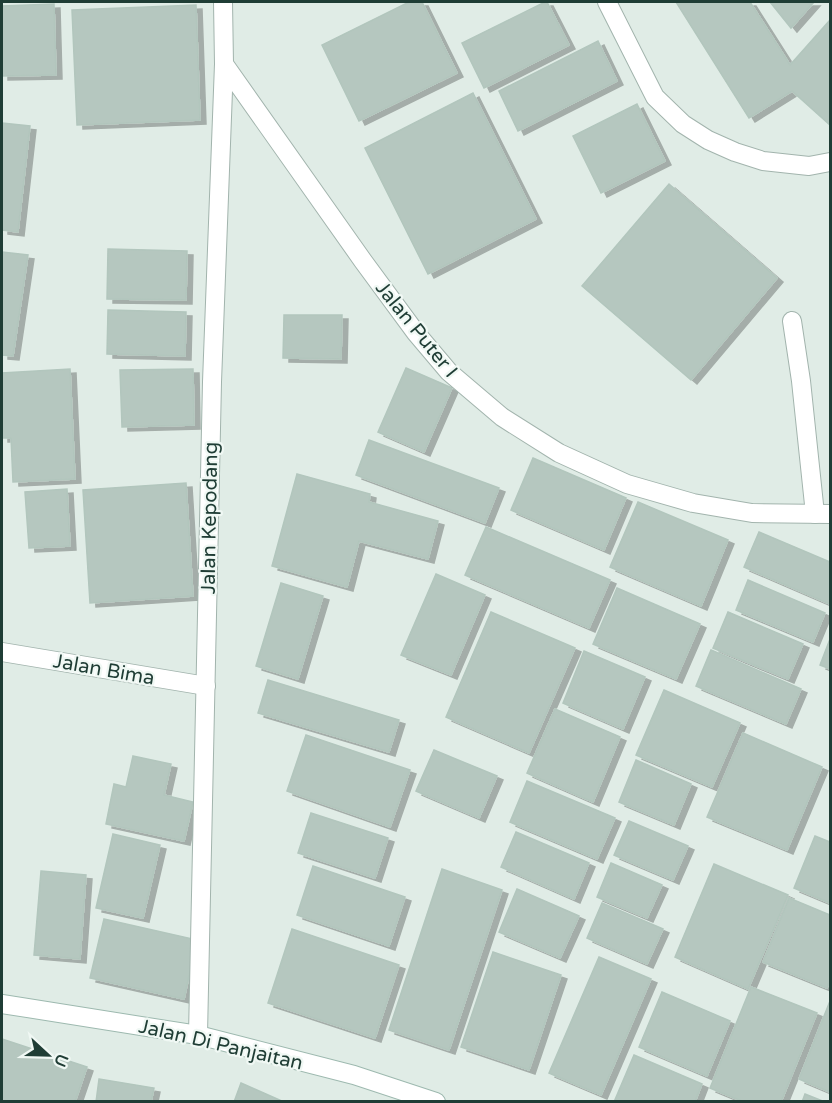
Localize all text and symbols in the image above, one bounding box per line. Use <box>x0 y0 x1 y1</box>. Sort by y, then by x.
street label: Jalan Puter I <box>370 277 462 383</box>
street label: Jalan Kepodang <box>197 442 223 594</box>
street label: Jalan Bima <box>51 649 156 691</box>
street label: Jalan Di Panjaitan <box>136 1014 305 1076</box>
north arrow <box>18 1025 78 1085</box>
text: U <box>49 1051 73 1070</box>

